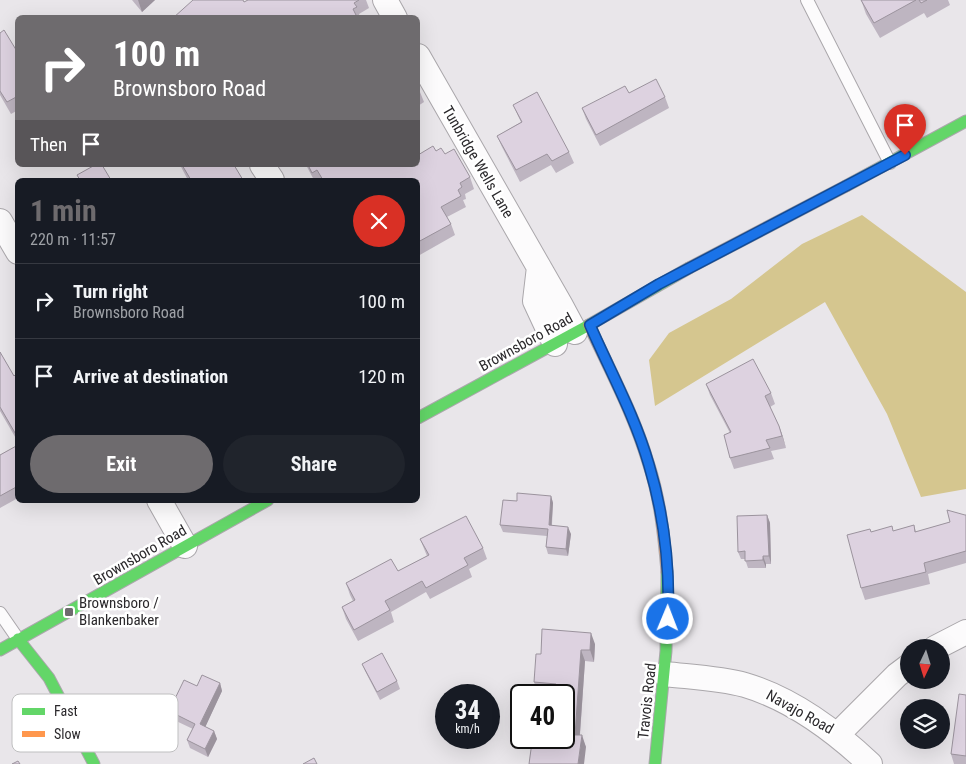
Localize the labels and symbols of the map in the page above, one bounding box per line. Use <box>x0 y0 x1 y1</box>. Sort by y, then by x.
street label: Tunbridge Wells Lane <box>439 103 517 221</box>
pin <box>884 104 926 155</box>
street label: Brownsboro Road <box>476 309 576 375</box>
street label: Brownsboro Road <box>90 521 190 589</box>
position arrow <box>641 592 693 644</box>
place label: Brownsboro / Blankenbaker <box>79 594 159 629</box>
marker: Brownsboro / Blankenbaker <box>63 606 75 618</box>
north arrow <box>900 639 950 689</box>
street label: Travois Road <box>634 662 660 740</box>
speed limit sign: 40 <box>510 684 575 749</box>
street label: Navajo Road <box>763 686 837 738</box>
legend <box>12 694 178 752</box>
text: Fast <box>54 703 78 719</box>
text: Slow <box>54 726 81 742</box>

